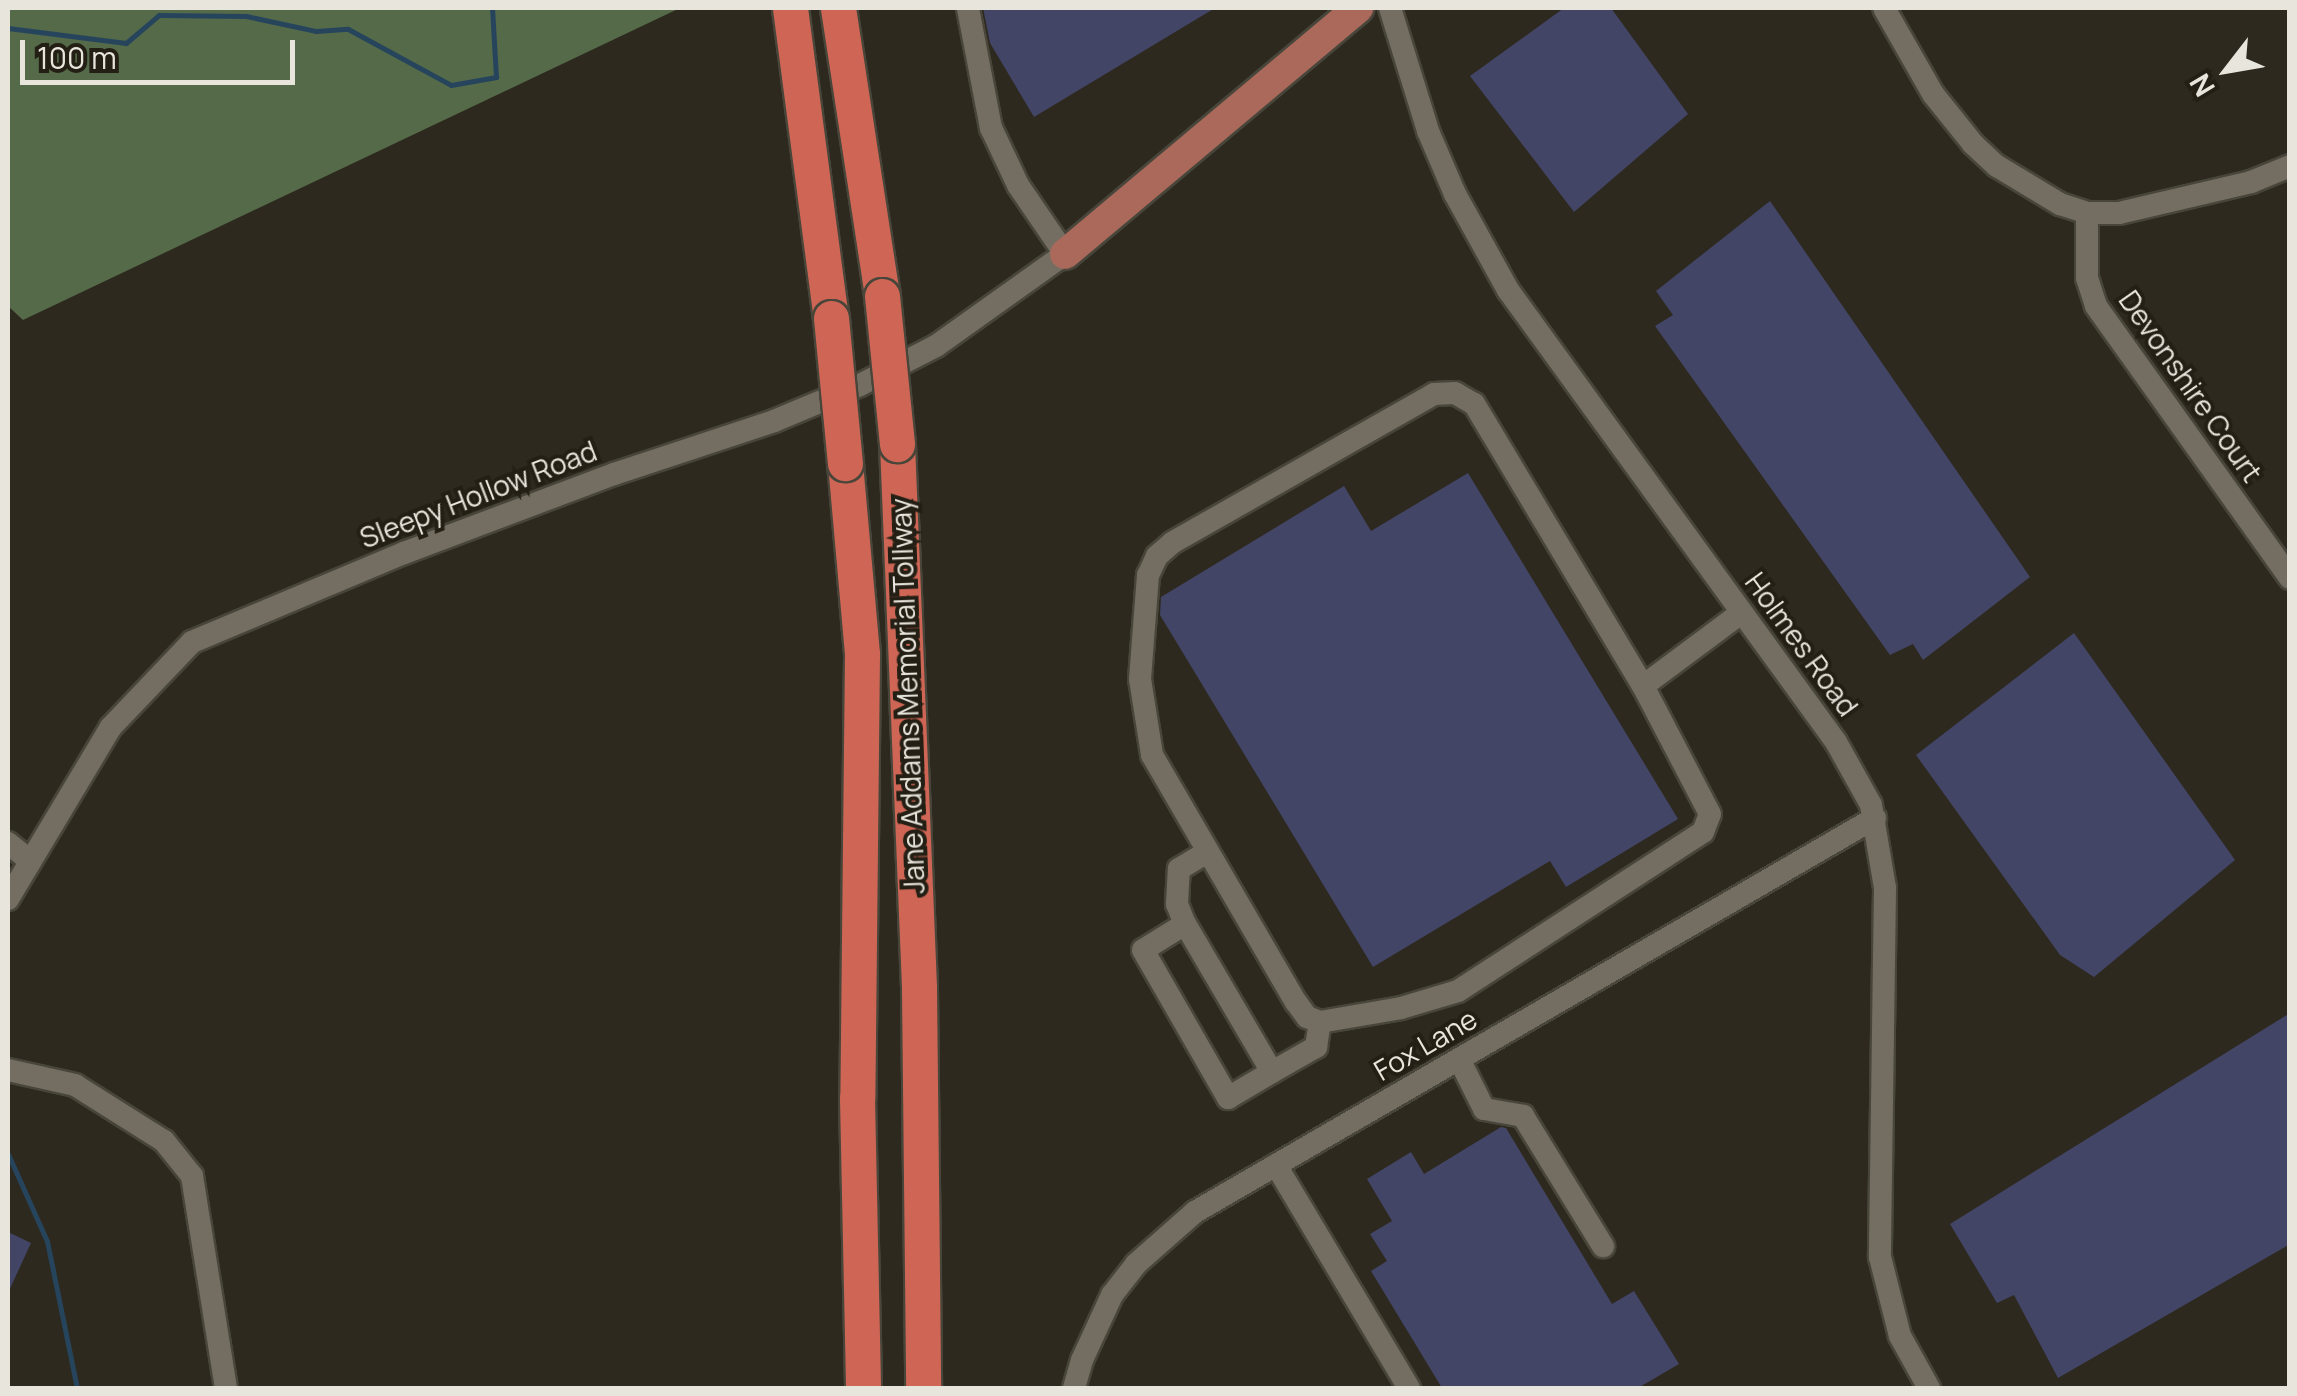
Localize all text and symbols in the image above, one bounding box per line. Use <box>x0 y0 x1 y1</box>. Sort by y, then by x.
scale bar <box>25 20 300 82</box>
north arrow <box>2177 20 2277 120</box>
text: 100 m <box>37 37 117 78</box>
text: N <box>2180 67 2223 104</box>
street label: Devonshire Court <box>2113 284 2269 488</box>
street label: Sleepy Hollow Road <box>355 433 601 555</box>
street label: Jane Addams Memorial Tollway <box>883 498 931 894</box>
street label: Holmes Road <box>1739 566 1865 722</box>
street label: Fox Lane <box>1368 1001 1482 1087</box>

